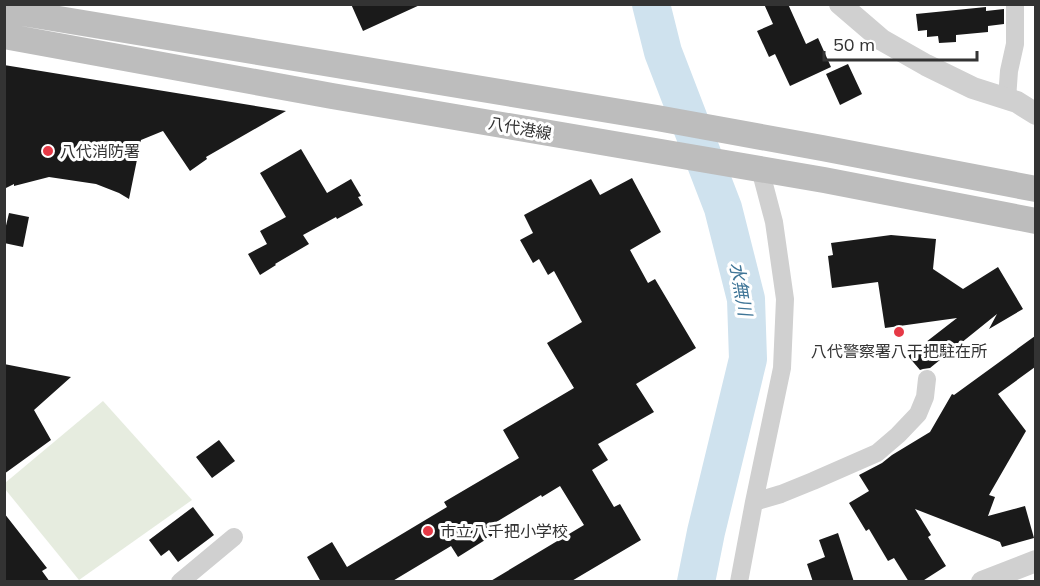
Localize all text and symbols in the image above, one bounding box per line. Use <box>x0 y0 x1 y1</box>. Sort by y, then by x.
scale bar <box>824 24 977 62</box>
text: 50 m <box>833 33 875 56</box>
street label: 八代港線 <box>487 113 553 143</box>
place label: 八代消防署 <box>60 141 140 161</box>
marker: 八代消防署 <box>41 144 55 158</box>
water label: 水無川 <box>725 260 757 320</box>
marker: 八代警察署八干把駐在所 <box>892 325 906 339</box>
place label: 八代警察署八干把駐在所 <box>811 341 987 361</box>
place label: 市立八千把小学校 <box>440 521 568 541</box>
marker: 市立八千把小学校 <box>421 524 435 538</box>

